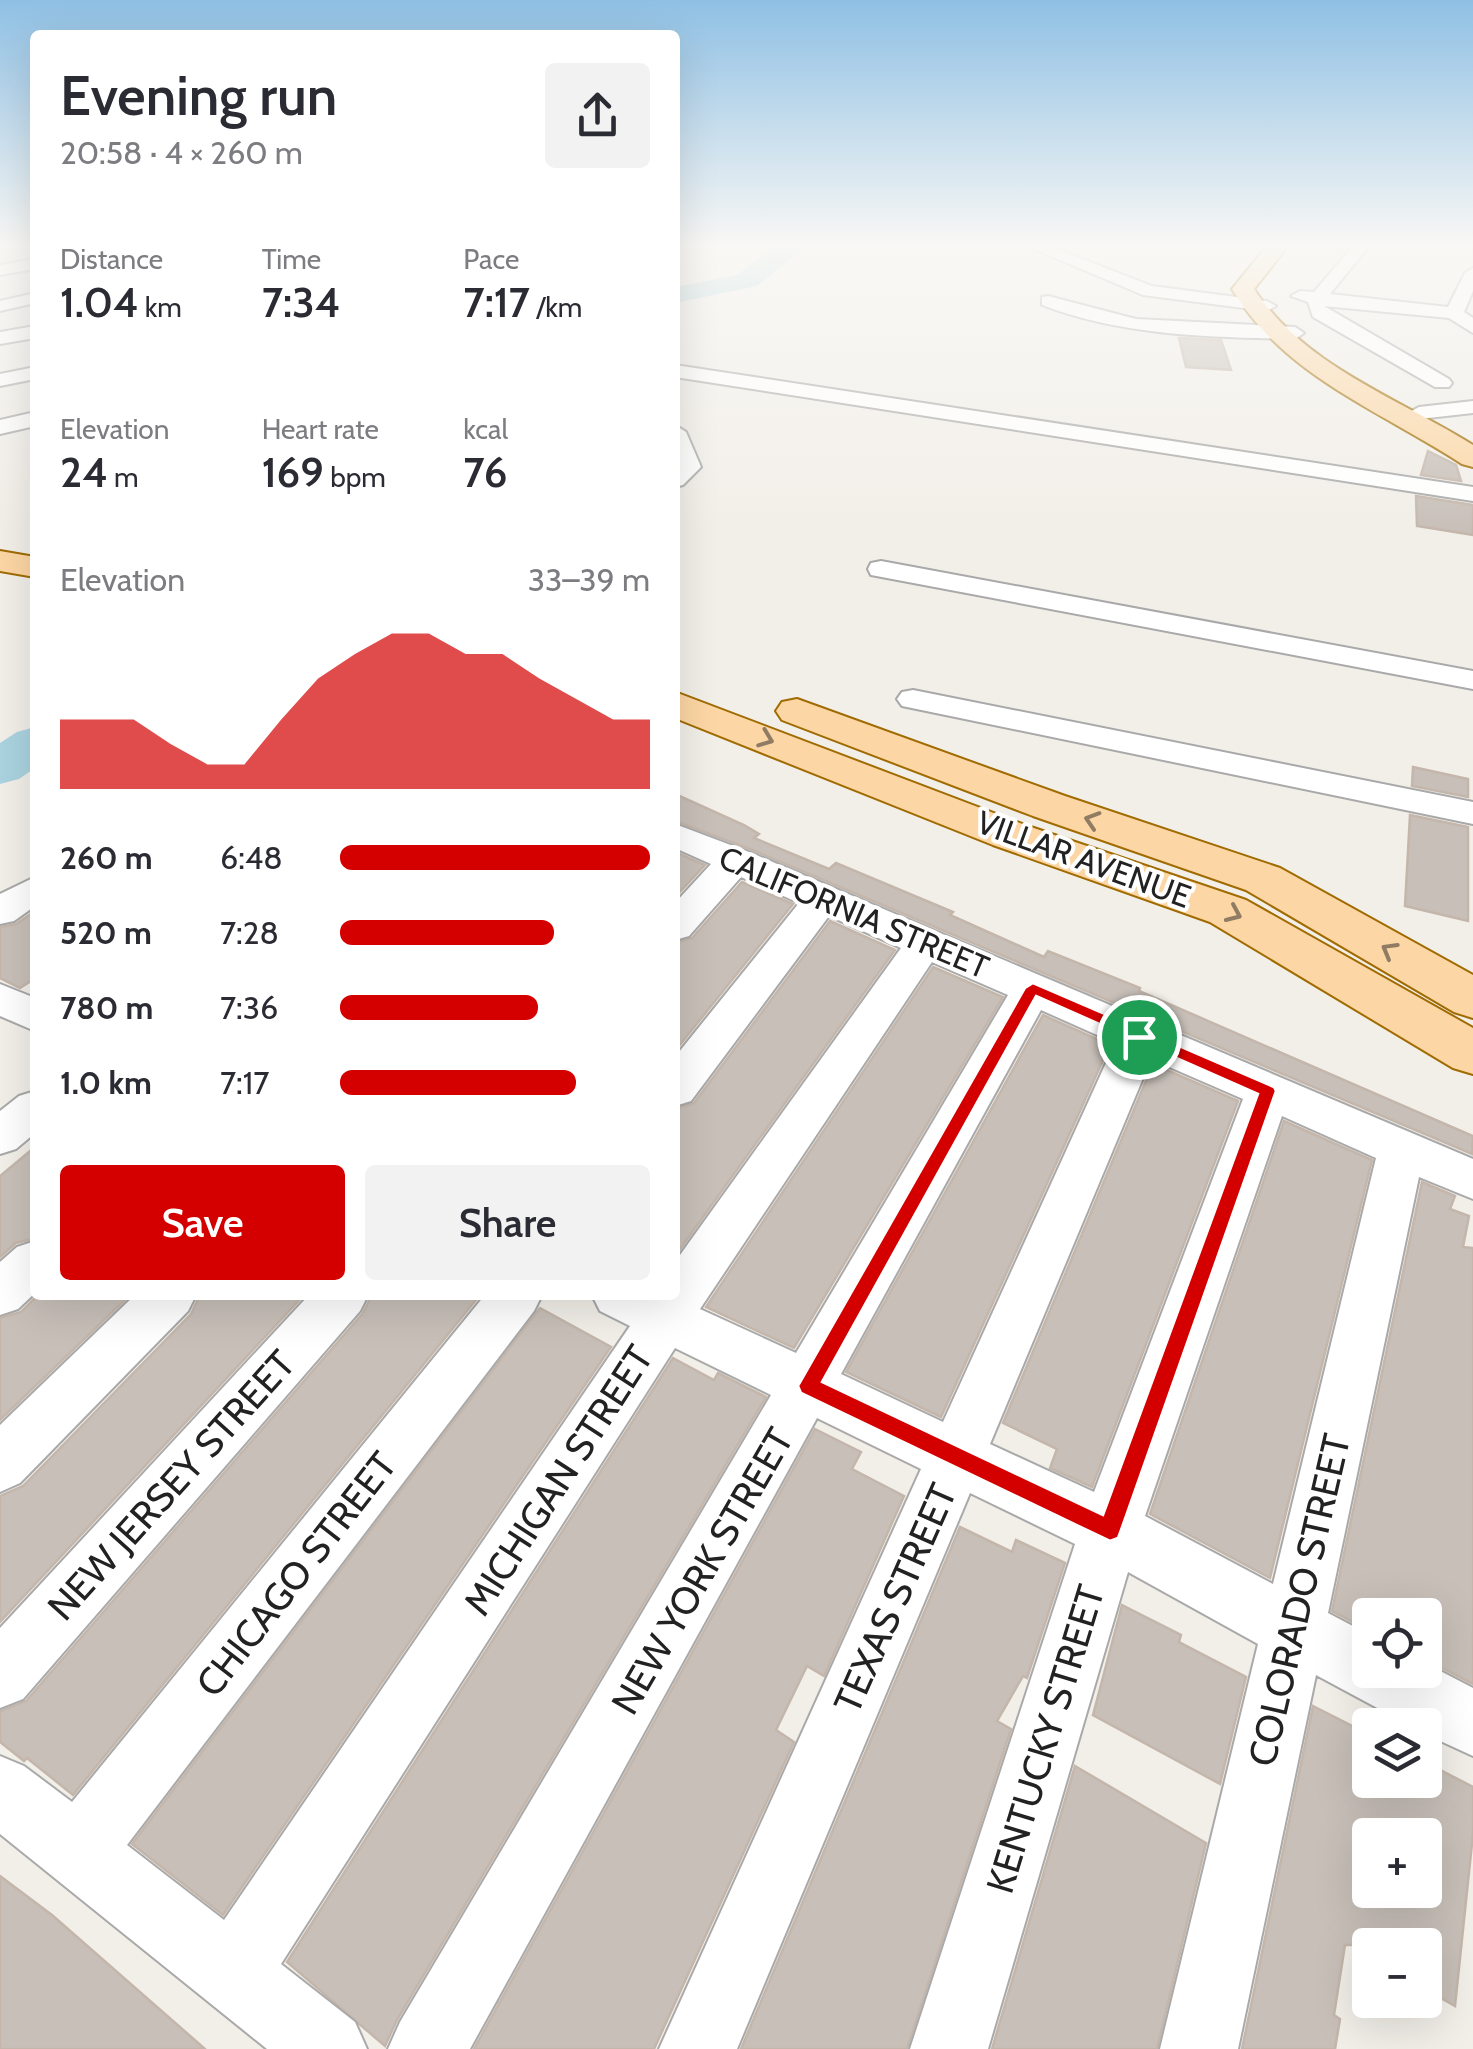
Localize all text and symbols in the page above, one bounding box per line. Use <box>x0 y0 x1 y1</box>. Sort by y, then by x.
text: Evening run <box>60 62 337 129</box>
button: share <box>545 63 650 168</box>
text: 20:58 · 4 × 260 m <box>60 133 303 172</box>
text: Distance <box>60 242 163 276</box>
text: Time <box>262 242 321 276</box>
text: Pace <box>463 242 519 276</box>
text: 1.04 <box>60 276 138 328</box>
text: 7:34 <box>262 276 340 328</box>
text: 7:17 <box>463 276 530 328</box>
text: km <box>138 290 182 324</box>
text: /km <box>530 290 582 324</box>
text: Elevation <box>60 412 169 446</box>
text: Heart rate <box>262 412 379 446</box>
text: kcal <box>463 412 508 446</box>
text: 24 <box>60 446 108 498</box>
text: 169 <box>262 446 324 498</box>
text: 76 <box>463 446 507 498</box>
text: m <box>108 460 138 494</box>
text: bpm <box>324 460 386 494</box>
text: Elevation <box>60 560 185 599</box>
text: 33–39 m <box>528 560 650 599</box>
one-way arrow <box>756 727 774 747</box>
street label: VILLAR AVENUE <box>972 802 1196 916</box>
one-way arrow <box>1085 812 1102 832</box>
text: 260 m <box>60 838 153 877</box>
text: 6:48 <box>220 838 283 877</box>
street label: CALIFORNIA STREET <box>713 838 995 986</box>
one-way arrow <box>1224 902 1242 922</box>
text: 520 m <box>60 913 152 952</box>
text: 7:28 <box>220 913 279 952</box>
one-way arrow <box>1381 943 1399 962</box>
text: 780 m <box>60 988 153 1027</box>
text: 7:36 <box>220 988 278 1027</box>
pin <box>1097 995 1182 1080</box>
icon: arrive <box>1112 1010 1167 1065</box>
text: 1.0 km <box>60 1063 152 1102</box>
text: 7:17 <box>220 1063 269 1102</box>
button: Save <box>60 1165 345 1280</box>
button: Share <box>365 1165 650 1280</box>
street label: MICHIGAN STREET <box>453 1336 663 1624</box>
street label: NEW JERSEY STREET <box>37 1340 305 1630</box>
street label: NEW YORK STREET <box>601 1419 803 1723</box>
street label: COLORADO STREET <box>1238 1430 1360 1770</box>
street label: CHICAGO STREET <box>186 1442 406 1706</box>
street label: TEXAS STREET <box>824 1476 966 1720</box>
street label: KENTUCKY STREET <box>976 1579 1114 1899</box>
map controls <box>1352 1598 1442 2018</box>
button: locate <box>1352 1598 1442 1688</box>
button: layers <box>1352 1708 1442 1798</box>
button: + <box>1352 1818 1442 1908</box>
button: − <box>1352 1928 1442 2018</box>

